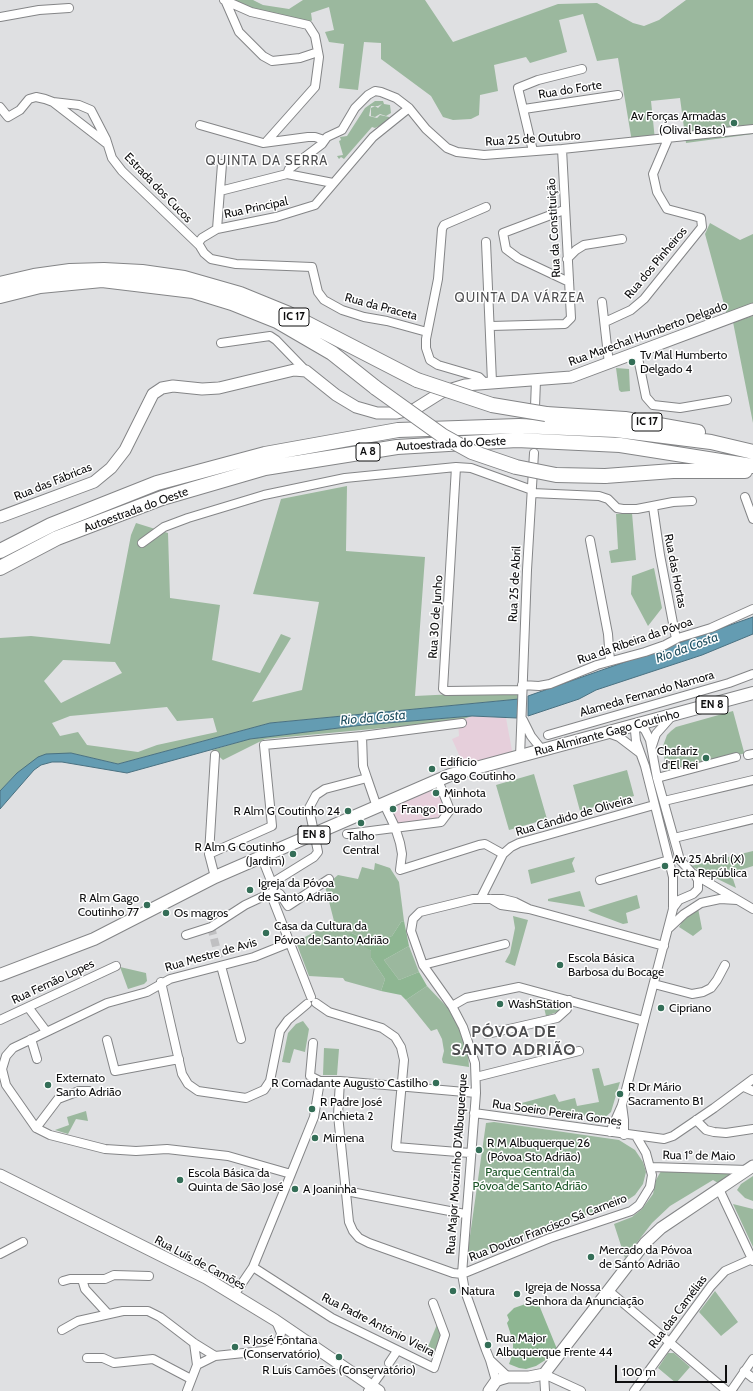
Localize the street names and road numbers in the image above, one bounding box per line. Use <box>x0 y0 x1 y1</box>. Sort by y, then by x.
street label: Rua do Forte <box>537 78 603 102</box>
street label: Rua 25 de Outubro <box>485 128 581 150</box>
street label: Estrada dos Cucos <box>121 150 195 226</box>
street label: Rua da Constituição <box>544 178 564 278</box>
street label: Rua Principal <box>223 194 289 222</box>
street label: Rua dos Pinheiros <box>622 224 690 302</box>
street label: Rua da Praceta <box>343 290 419 324</box>
street label: Rua Marechal Humberto Delgado <box>567 299 729 369</box>
road number: IC 17 <box>279 308 309 326</box>
road number: IC 17 <box>632 413 662 431</box>
street label: Autoestrada do Oeste <box>396 434 506 454</box>
road number: A 8 <box>356 443 380 461</box>
street label: Rua das Fábricas <box>12 460 94 504</box>
street label: Autoestrada do Oeste <box>82 484 190 536</box>
street label: Rua das Hortas <box>661 533 689 609</box>
street label: Rua 25 de Abril <box>506 546 524 622</box>
street label: Rua 30 de Junho <box>426 575 446 659</box>
street label: Rua da Ribeira da Póvoa <box>576 615 694 667</box>
street label: Alameda Fernando Namora <box>578 668 716 720</box>
road number: EN 8 <box>696 696 728 714</box>
street label: Rua Almirante Gago Coutinho <box>533 707 681 759</box>
street label: Rua Cândido de Oliveira <box>514 792 634 840</box>
road number: EN 8 <box>298 826 330 844</box>
street label: Rua Mestre de Avis <box>163 935 259 975</box>
street label: Rua Fernão Lopes <box>9 957 97 1007</box>
street label: Rua Major Mouzinho D'Albuquerque <box>443 1073 471 1255</box>
street label: Rua Soeiro Pereira Gomes <box>491 1097 623 1129</box>
street label: Rua 1º de Maio <box>662 1148 736 1164</box>
street label: Rua Doutor Francisco Sá Carneiro <box>467 1191 629 1265</box>
street label: Rua Luís de Camões <box>152 1233 248 1293</box>
street label: Rua das Camélias <box>646 1273 710 1351</box>
street label: Rua Padre António Vieira <box>319 1290 437 1360</box>

